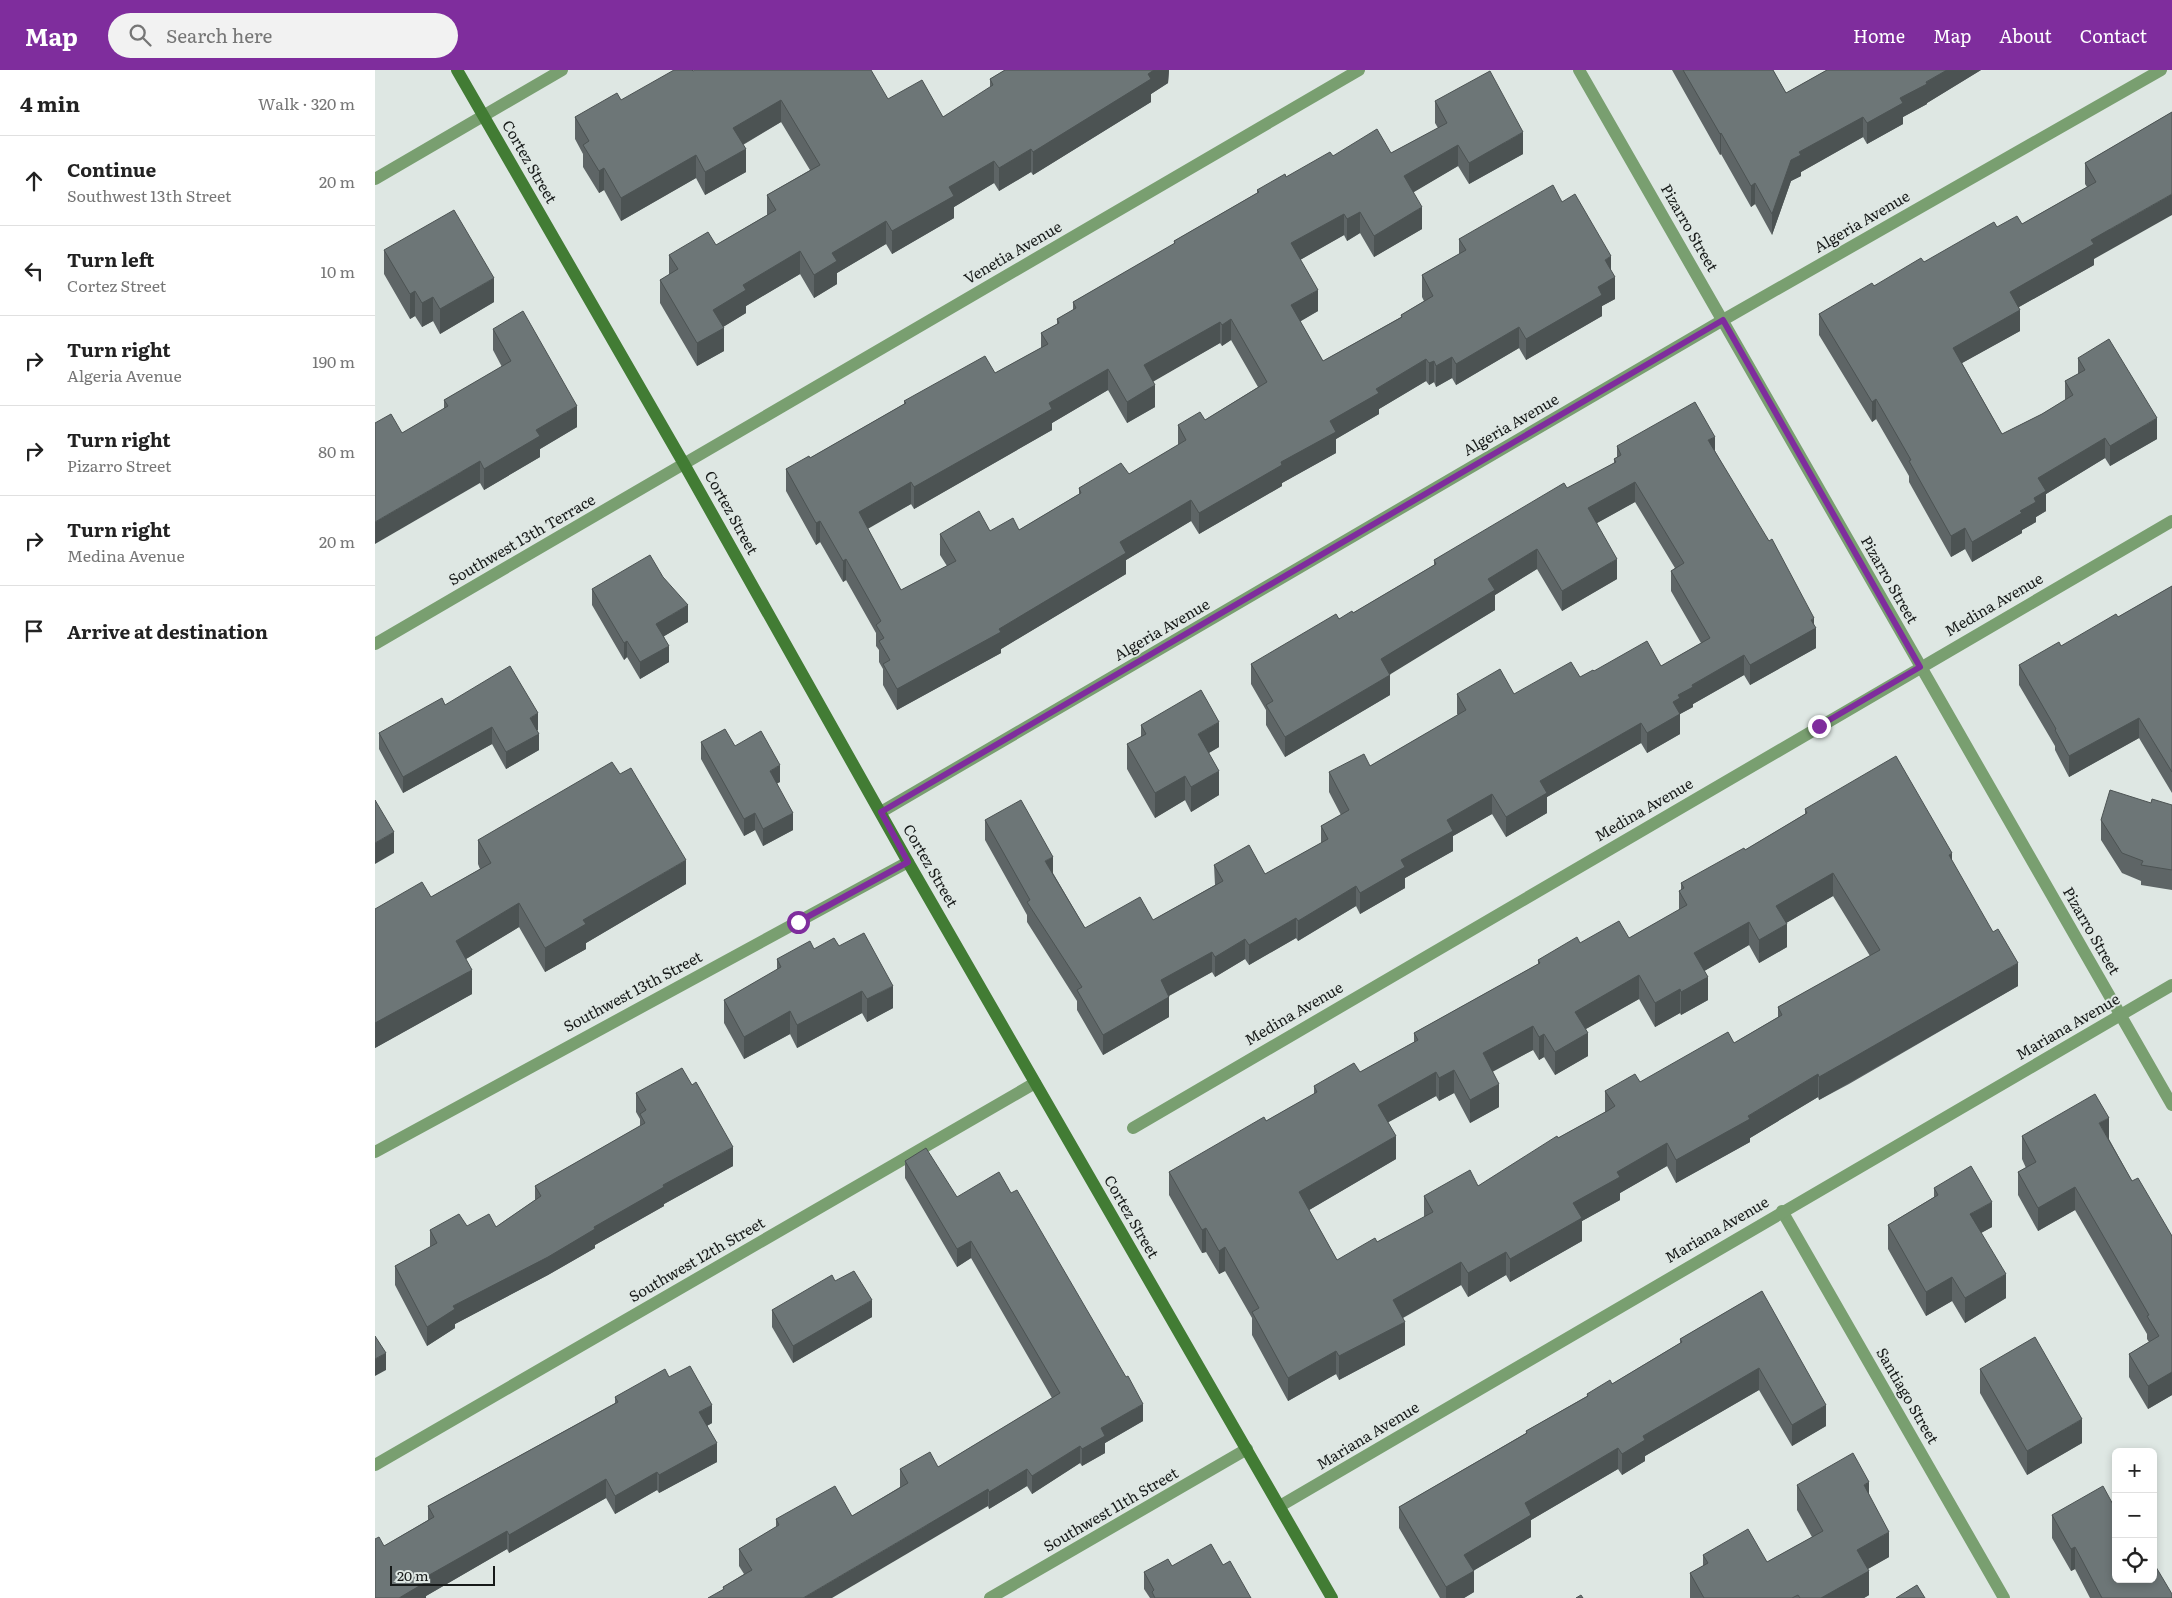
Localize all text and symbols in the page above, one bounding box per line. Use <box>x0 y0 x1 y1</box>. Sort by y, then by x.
search box <box>108 13 458 58</box>
text: Map <box>25 18 78 53</box>
icon: search <box>126 21 154 49</box>
text: Search here <box>166 21 272 49</box>
text: Home <box>1853 22 1905 49</box>
text: Map <box>1933 22 1971 49</box>
text: About <box>1999 22 2052 49</box>
text: Contact <box>2080 22 2147 49</box>
text: 4 min <box>20 87 80 118</box>
text: Walk · 320 m <box>258 91 355 115</box>
street label: Cortez Street <box>497 115 564 207</box>
text: Continue <box>67 155 156 183</box>
icon: ahead <box>20 167 48 195</box>
text: 20 m <box>319 169 355 193</box>
street label: Pizarro Street <box>1656 179 1725 275</box>
text: Southwest 13th Street <box>67 183 232 207</box>
street label: Algeria Avenue <box>1809 184 1914 258</box>
street label: Venetia Avenue <box>959 214 1066 289</box>
text: Turn left <box>67 245 154 273</box>
icon: left <box>20 257 48 285</box>
text: 10 m <box>321 259 355 283</box>
text: Cortez Street <box>67 273 166 297</box>
text: Turn right <box>67 335 171 363</box>
icon: right <box>20 347 48 375</box>
text: 190 m <box>312 349 355 373</box>
text: Algeria Avenue <box>67 363 182 387</box>
street label: Algeria Avenue <box>1458 387 1563 461</box>
text: Turn right <box>67 425 171 453</box>
icon: right <box>20 437 48 465</box>
text: 80 m <box>318 439 355 463</box>
text: Pizarro Street <box>67 453 172 477</box>
street label: Cortez Street <box>700 466 765 559</box>
street label: Southwest 13th Terrace <box>443 487 599 590</box>
text: Turn right <box>67 515 171 543</box>
icon: right <box>20 527 48 555</box>
text: 20 m <box>319 529 355 553</box>
street label: Pizarro Street <box>1856 531 1925 627</box>
text: Medina Avenue <box>67 543 185 567</box>
street label: Medina Avenue <box>1940 566 2047 641</box>
street label: Algeria Avenue <box>1109 592 1214 666</box>
icon: arrive <box>20 617 48 645</box>
text: Arrive at destination <box>67 617 268 645</box>
route end <box>1808 715 1831 738</box>
street label: Medina Avenue <box>1590 771 1697 846</box>
street label: Cortez Street <box>898 819 965 911</box>
street label: Pizarro Street <box>2058 882 2127 978</box>
route start <box>787 911 810 934</box>
street label: Southwest 13th Street <box>559 944 706 1037</box>
street label: Medina Avenue <box>1240 975 1347 1050</box>
street label: Mariana Avenue <box>2011 987 2124 1065</box>
street label: Cortez Street <box>1099 1170 1166 1262</box>
street label: Mariana Avenue <box>1660 1190 1773 1268</box>
street label: Southwest 12th Street <box>624 1210 769 1307</box>
street label: Santiago Street <box>1871 1343 1945 1448</box>
street label: Mariana Avenue <box>1311 1395 1423 1475</box>
map controls <box>2112 1448 2157 1583</box>
button: + <box>2112 1448 2157 1493</box>
street label: Southwest 11th Street <box>1039 1461 1182 1557</box>
button: − <box>2112 1493 2157 1538</box>
button: locate <box>2112 1538 2157 1583</box>
scale bar <box>390 1563 495 1586</box>
text: 20 m <box>397 1565 429 1585</box>

